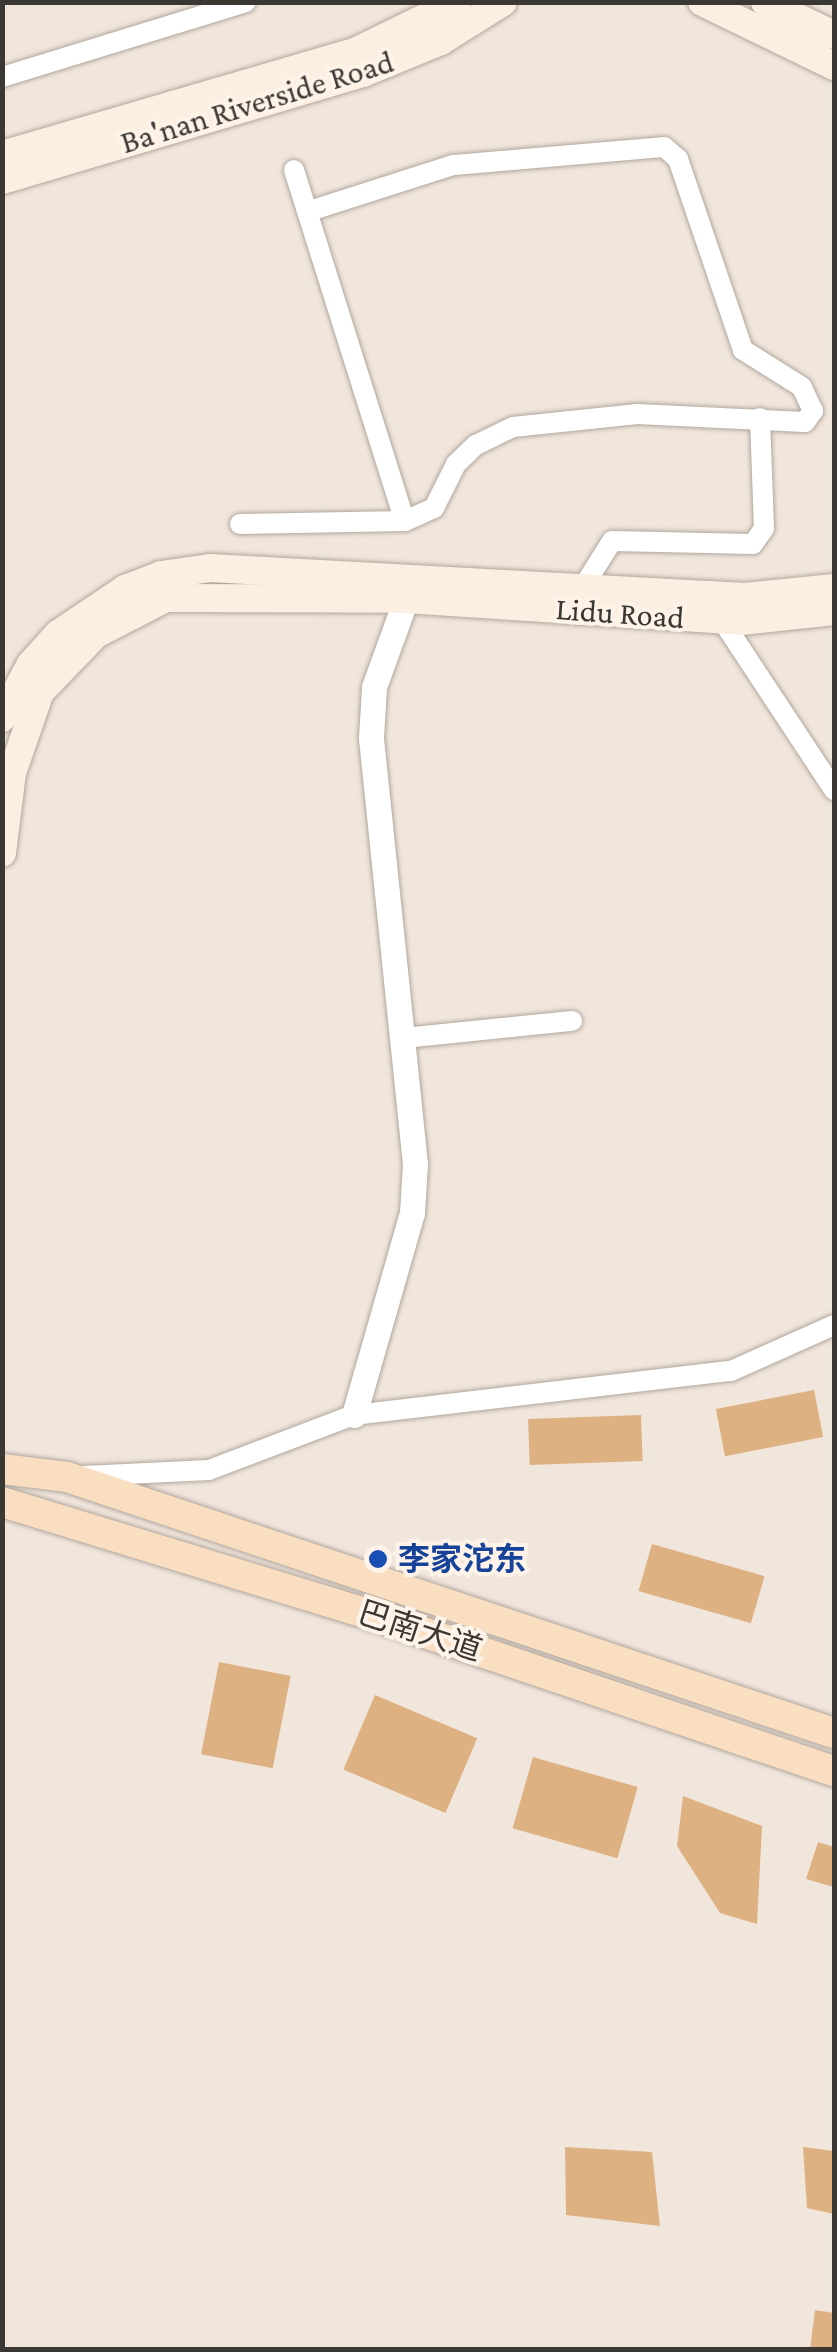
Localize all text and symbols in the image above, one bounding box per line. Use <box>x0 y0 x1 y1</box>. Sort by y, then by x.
street label: Ba'nan Riverside Road <box>116 42 398 162</box>
street label: Lidu Road <box>554 589 686 637</box>
place label: 李家沱东 <box>398 1540 526 1578</box>
marker: 李家沱东 <box>367 1548 389 1570</box>
street label: 巴南大道 <box>353 1593 487 1669</box>

